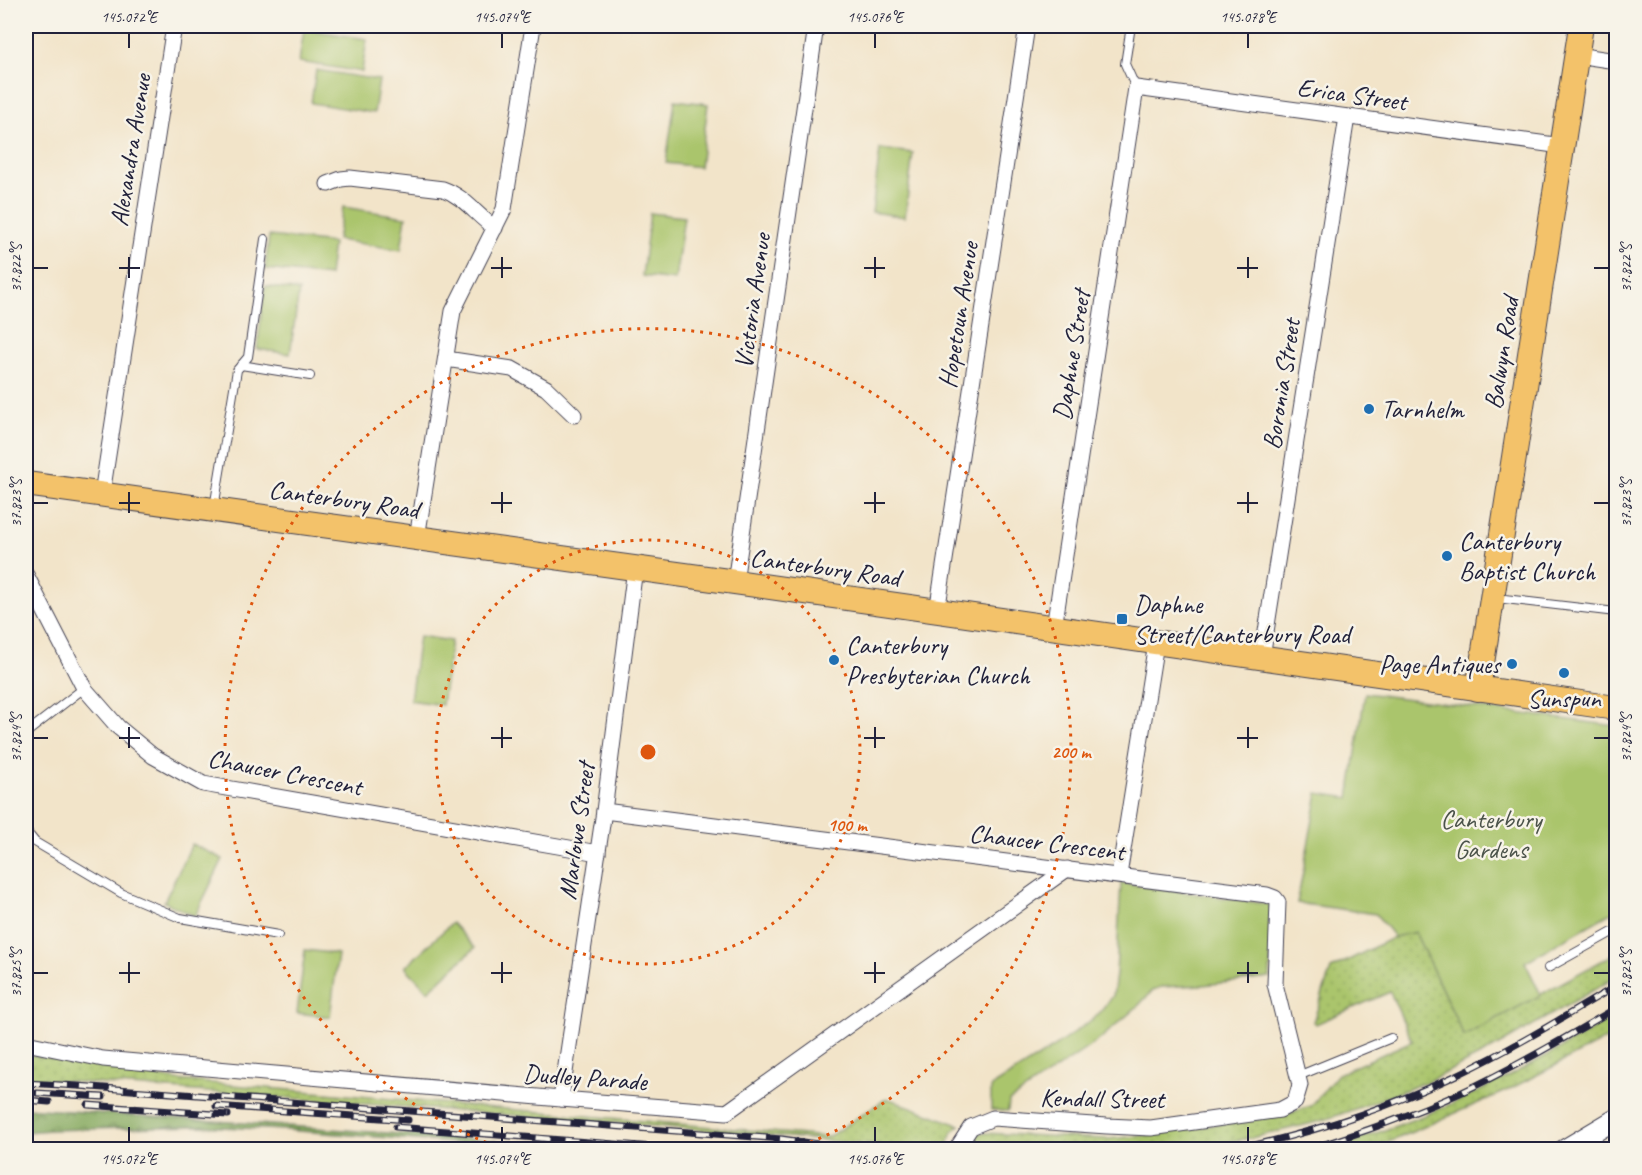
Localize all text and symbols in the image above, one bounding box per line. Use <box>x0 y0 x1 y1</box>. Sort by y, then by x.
text: 145.072°E <box>101 8 159 27</box>
text: 145.074°E <box>474 8 532 27</box>
text: 145.076°E <box>847 8 905 27</box>
text: 145.078°E <box>1220 8 1278 27</box>
street label: Alexandra Avenue <box>102 70 159 228</box>
street label: Erica Street <box>1295 70 1411 119</box>
street label: Victoria Avenue <box>727 229 779 371</box>
street label: Hopetoun Avenue <box>931 237 987 390</box>
text: 37.822°S <box>7 241 26 292</box>
text: 37.822°S <box>1617 241 1636 292</box>
street label: Daphne Street <box>1045 284 1099 422</box>
street label: Balwyn Road <box>1476 291 1527 412</box>
street label: Boronia Street <box>1255 314 1308 452</box>
place label: Tarnhelm <box>1381 393 1466 426</box>
marker: Tarnhelm <box>1362 402 1376 416</box>
street label: Canterbury Road <box>267 473 425 527</box>
text: 37.823°S <box>7 476 26 527</box>
text: 37.823°S <box>1617 476 1636 527</box>
place label: Canterbury Baptist Church <box>1459 525 1596 588</box>
street label: Canterbury Road <box>748 541 906 595</box>
marker: Canterbury Baptist Church <box>1440 549 1454 563</box>
place label: Daphne Street/Canterbury Road <box>1134 588 1354 651</box>
marker: Daphne Street/Canterbury Road <box>1115 612 1129 626</box>
place label: Canterbury Presbyterian Church <box>846 629 1031 692</box>
place label: Page Antiques <box>1379 648 1502 681</box>
marker: Canterbury Presbyterian Church <box>827 653 841 667</box>
marker: Page Antiques <box>1505 657 1519 671</box>
marker: Sunspun <box>1557 666 1571 680</box>
place label: Sunspun <box>1527 682 1602 715</box>
text: 37.824°S <box>7 711 26 762</box>
text: 37.824°S <box>1617 711 1636 762</box>
street label: Chaucer Crescent <box>205 741 367 804</box>
text: 200 m <box>1052 741 1092 763</box>
centre of rings <box>638 742 658 762</box>
street label: Marlowe Street <box>551 757 603 902</box>
park label: Canterbury Gardens <box>1441 803 1544 866</box>
text: 100 m <box>828 814 868 836</box>
street label: Chaucer Crescent <box>968 817 1129 869</box>
text: 37.825°S <box>7 946 26 997</box>
text: 37.825°S <box>1617 946 1636 997</box>
street label: Dudley Parade <box>522 1057 649 1098</box>
street label: Kendall Street <box>1040 1081 1167 1116</box>
text: 145.072°E <box>101 1150 159 1169</box>
text: 145.074°E <box>474 1150 532 1169</box>
text: 145.076°E <box>847 1150 905 1169</box>
text: 145.078°E <box>1220 1150 1278 1169</box>

